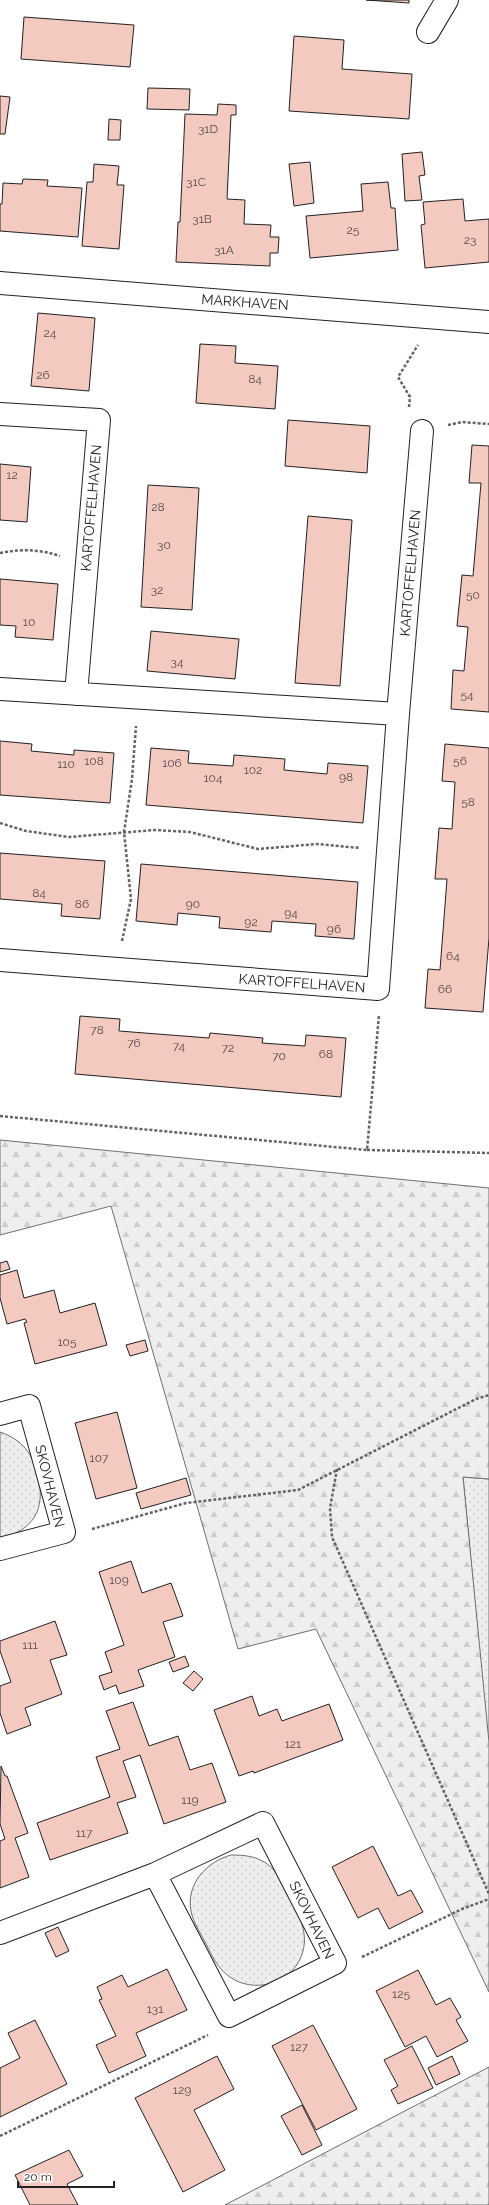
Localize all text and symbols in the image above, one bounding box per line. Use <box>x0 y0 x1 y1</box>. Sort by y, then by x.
house number: 31D <box>198 122 218 136</box>
house number: 31C <box>186 175 206 189</box>
house number: 31B <box>192 212 212 226</box>
house number: 25 <box>347 223 360 237</box>
house number: 23 <box>464 233 476 247</box>
house number: 31A <box>214 243 234 257</box>
street label: MARKHAVEN <box>201 291 289 313</box>
house number: 24 <box>44 326 57 340</box>
house number: 26 <box>36 368 50 382</box>
house number: 84 <box>248 372 262 386</box>
street label: KARTOFFELHAVEN <box>77 444 105 572</box>
house number: 12 <box>6 468 18 482</box>
house number: 28 <box>151 500 165 514</box>
street label: KARTOFFELHAVEN <box>396 509 424 637</box>
house number: 30 <box>157 538 171 552</box>
house number: 32 <box>151 583 163 597</box>
house number: 50 <box>466 588 480 602</box>
house number: 10 <box>23 615 35 629</box>
house number: 34 <box>171 655 184 669</box>
house number: 54 <box>460 688 474 702</box>
house number: 108 <box>84 754 104 768</box>
house number: 56 <box>453 754 467 768</box>
house number: 106 <box>162 756 182 770</box>
house number: 110 <box>57 757 75 771</box>
house number: 102 <box>244 763 262 777</box>
house number: 98 <box>339 770 353 784</box>
house number: 104 <box>203 771 223 785</box>
house number: 58 <box>461 795 475 809</box>
house number: 84 <box>32 886 46 900</box>
house number: 86 <box>75 897 89 911</box>
house number: 90 <box>186 897 200 911</box>
house number: 94 <box>284 906 298 920</box>
house number: 92 <box>244 915 258 929</box>
house number: 96 <box>327 922 341 936</box>
house number: 64 <box>446 949 460 963</box>
street label: KARTOFFELHAVEN <box>238 971 366 995</box>
house number: 66 <box>438 982 452 996</box>
house number: 78 <box>90 1023 104 1037</box>
house number: 76 <box>127 1036 141 1050</box>
house number: 74 <box>173 1039 186 1053</box>
house number: 72 <box>222 1041 234 1055</box>
house number: 68 <box>319 1047 333 1061</box>
house number: 70 <box>272 1049 286 1063</box>
house number: 105 <box>57 1335 77 1349</box>
street label: SKOVHAVEN <box>32 1443 68 1529</box>
house number: 107 <box>90 1451 109 1465</box>
house number: 109 <box>109 1573 129 1587</box>
house number: 111 <box>22 1638 38 1652</box>
house number: 121 <box>285 1737 301 1751</box>
house number: 119 <box>181 1793 199 1807</box>
house number: 117 <box>76 1826 93 1840</box>
street label: SKOVHAVEN <box>286 1879 338 1961</box>
house number: 125 <box>392 1987 410 2001</box>
house number: 131 <box>147 2002 163 2016</box>
house number: 127 <box>290 2040 308 2054</box>
house number: 129 <box>173 2083 191 2097</box>
scale bar <box>18 2163 114 2189</box>
text: 20 m <box>24 2170 52 2184</box>

